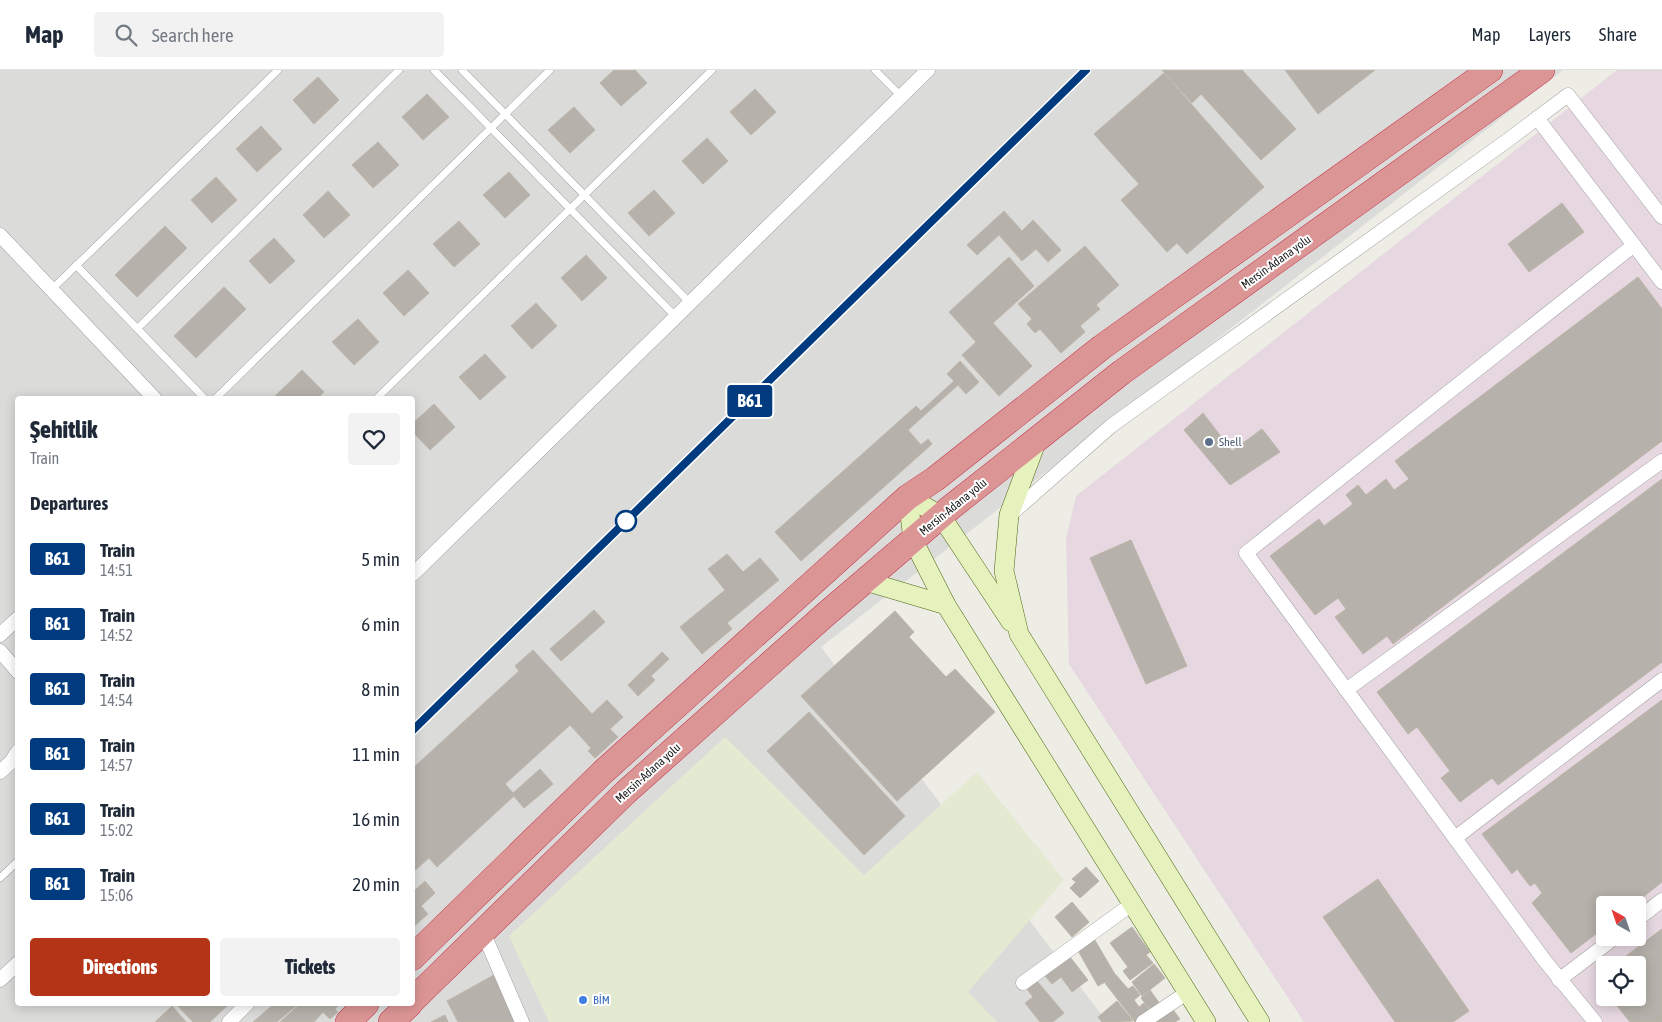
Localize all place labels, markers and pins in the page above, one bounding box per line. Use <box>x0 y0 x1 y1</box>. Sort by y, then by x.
place label: Shell <box>1219 435 1242 449</box>
marker: Shell <box>1203 436 1215 448</box>
unlabelled marker <box>615 510 637 532</box>
place label: BİM <box>593 993 610 1007</box>
marker: BİM <box>577 994 589 1006</box>

